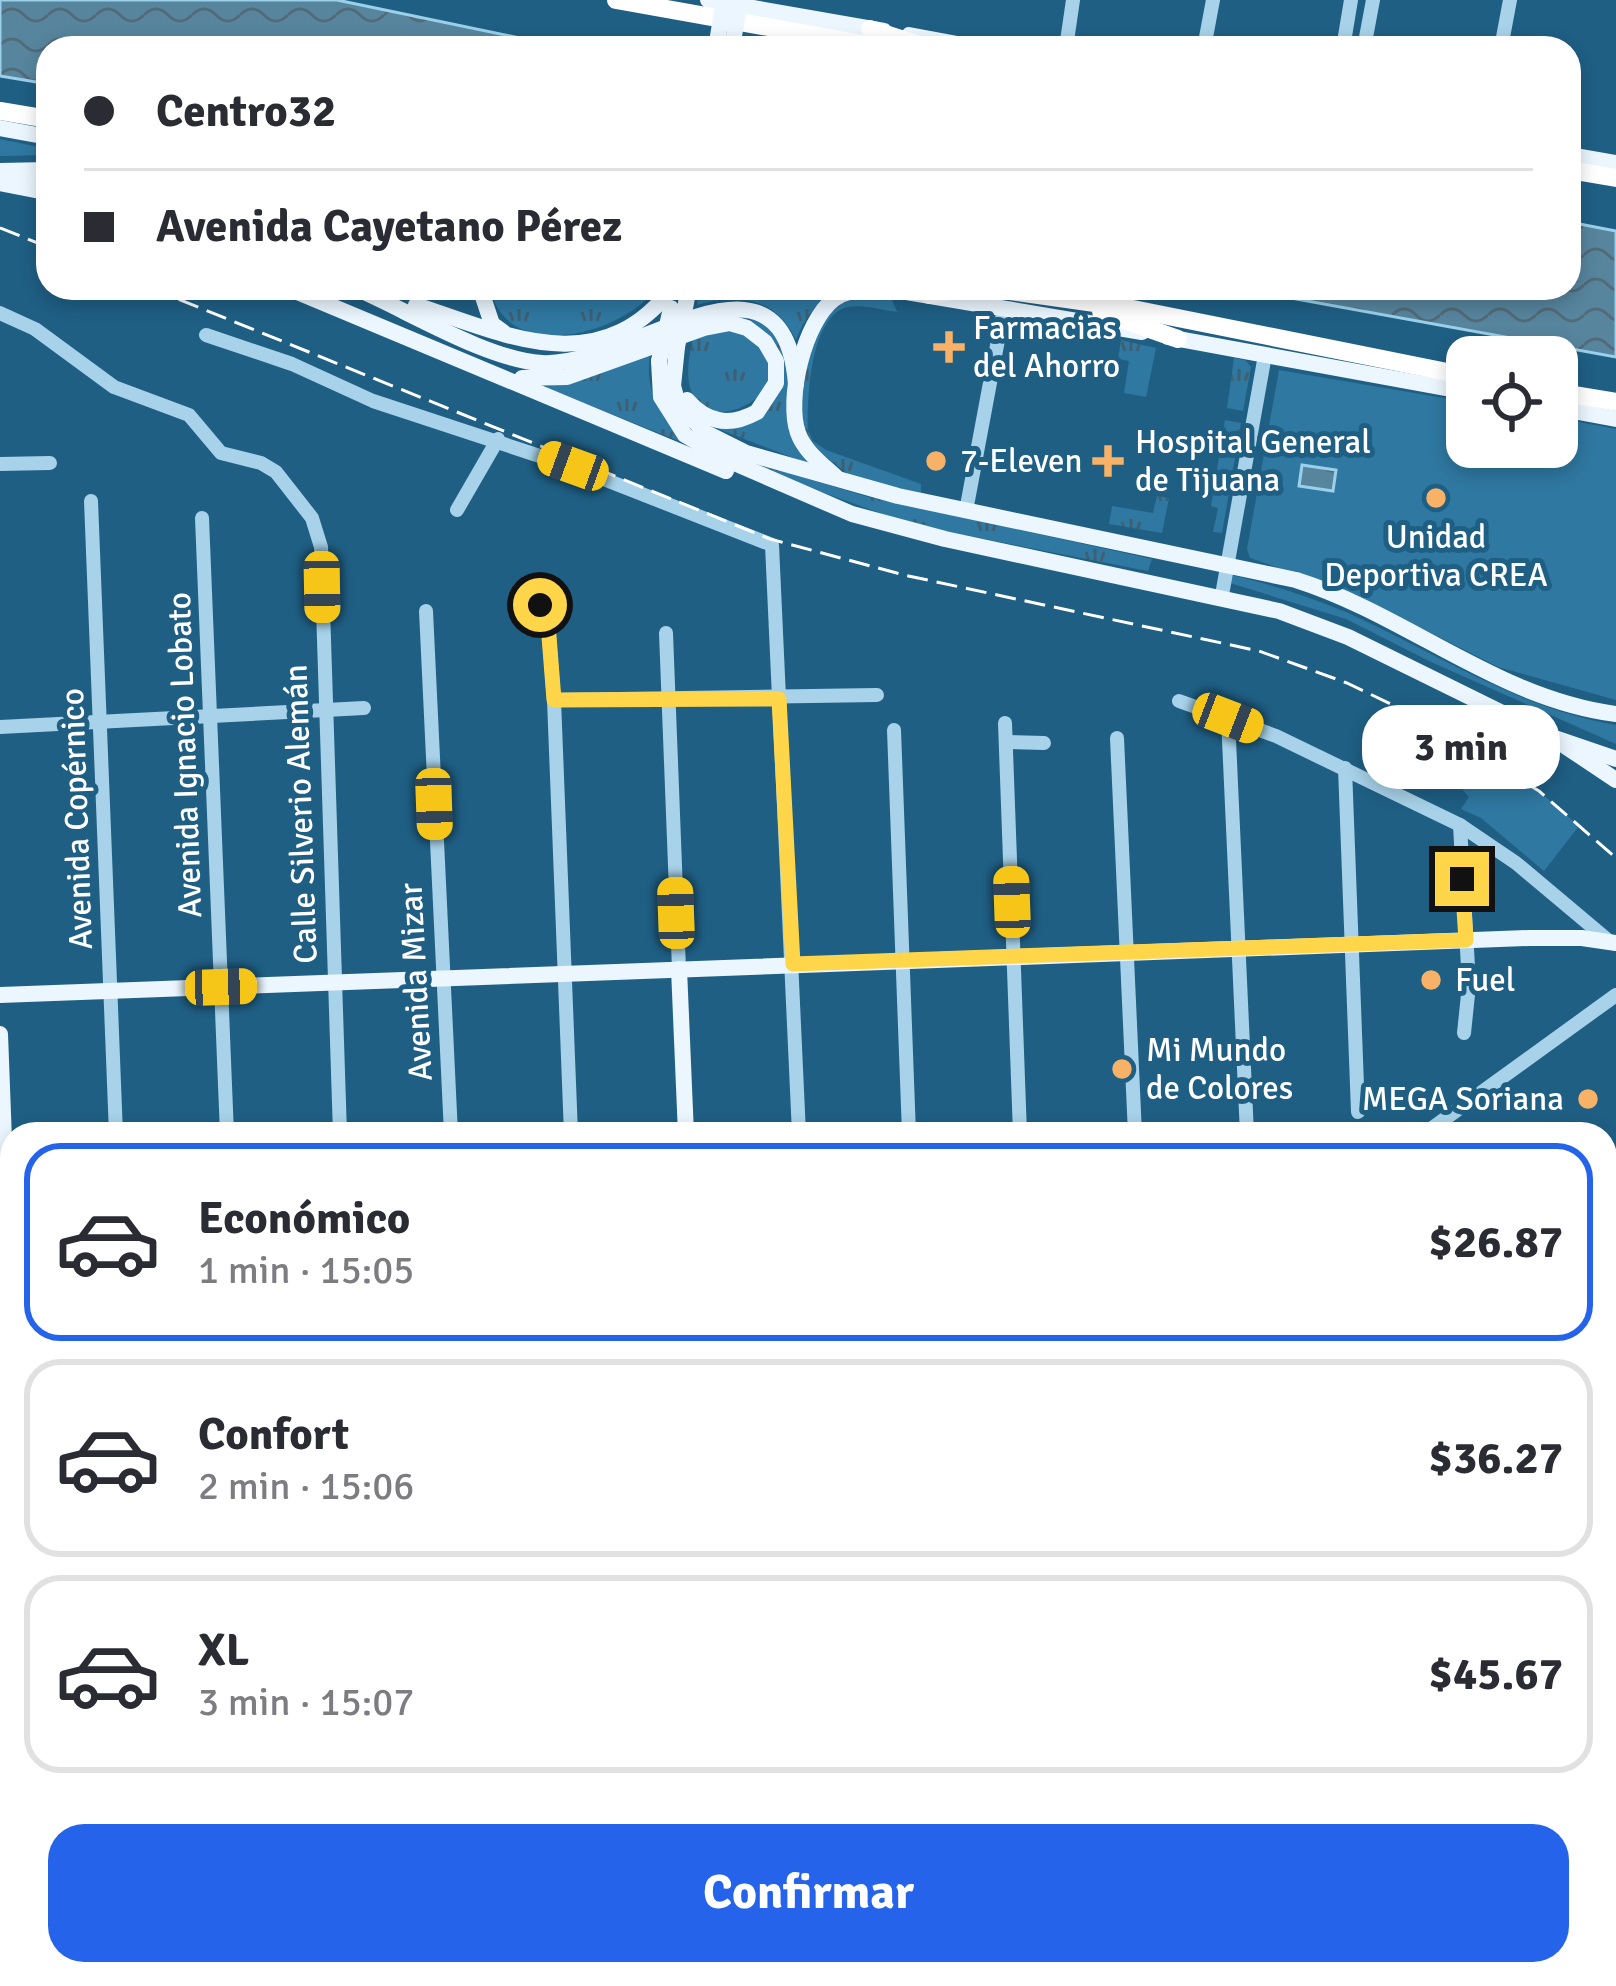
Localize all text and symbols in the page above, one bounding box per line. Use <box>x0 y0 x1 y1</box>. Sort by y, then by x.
text: Centro32 <box>156 84 336 139</box>
text: Avenida Cayetano Pérez <box>156 199 622 254</box>
place label: Farmacias del Ahorro <box>973 308 1120 387</box>
marker: Farmacias del Ahorro <box>936 334 962 360</box>
map controls <box>1446 336 1578 468</box>
button: locate <box>1446 336 1578 468</box>
place label: Hospital General de Tijuana <box>1135 422 1371 501</box>
car <box>533 437 613 495</box>
place label: 7-Eleven <box>960 441 1083 482</box>
marker: Hospital General de Tijuana <box>1092 445 1124 477</box>
marker: 7-Eleven <box>923 448 949 474</box>
marker: Unidad Deportiva CREA <box>1423 485 1449 511</box>
place label: Unidad Deportiva CREA <box>1324 517 1548 596</box>
car <box>303 551 341 623</box>
route start <box>513 578 567 632</box>
street label: Avenida Ignacio Lobato <box>159 591 211 919</box>
street label: Calle Silverio Alemán <box>275 664 327 964</box>
street label: Avenida Copérnico <box>52 688 102 950</box>
car <box>1188 688 1268 748</box>
callout: 3 min <box>1363 705 1561 789</box>
text: 3 min <box>1414 723 1508 771</box>
car <box>415 767 453 841</box>
route end <box>1435 852 1489 906</box>
car <box>993 865 1031 939</box>
car <box>657 876 695 950</box>
street label: Avenida Mizar <box>390 882 442 1082</box>
place label: Fuel <box>1455 960 1516 1001</box>
marker: Fuel <box>1418 967 1444 993</box>
car <box>184 968 258 1006</box>
place label: Mi Mundo de Colores <box>1146 1030 1293 1109</box>
marker: Mi Mundo de Colores <box>1109 1056 1135 1082</box>
place label: MEGA Soriana <box>1362 1079 1564 1120</box>
marker: MEGA Soriana <box>1575 1086 1601 1112</box>
icon: car <box>54 1188 162 1296</box>
text: Económico <box>198 1191 410 1246</box>
text: $26.87 <box>1429 1215 1563 1270</box>
text: 1 min · 15:05 <box>198 1246 414 1294</box>
icon: car <box>54 1404 162 1512</box>
text: Confort <box>198 1407 349 1462</box>
text: $36.27 <box>1429 1431 1563 1486</box>
text: 2 min · 15:06 <box>198 1462 414 1510</box>
icon: car <box>54 1620 162 1728</box>
text: XL <box>198 1623 249 1678</box>
text: $45.67 <box>1429 1647 1563 1702</box>
text: 3 min · 15:07 <box>198 1678 414 1726</box>
button: Confirmar <box>48 1824 1569 1962</box>

